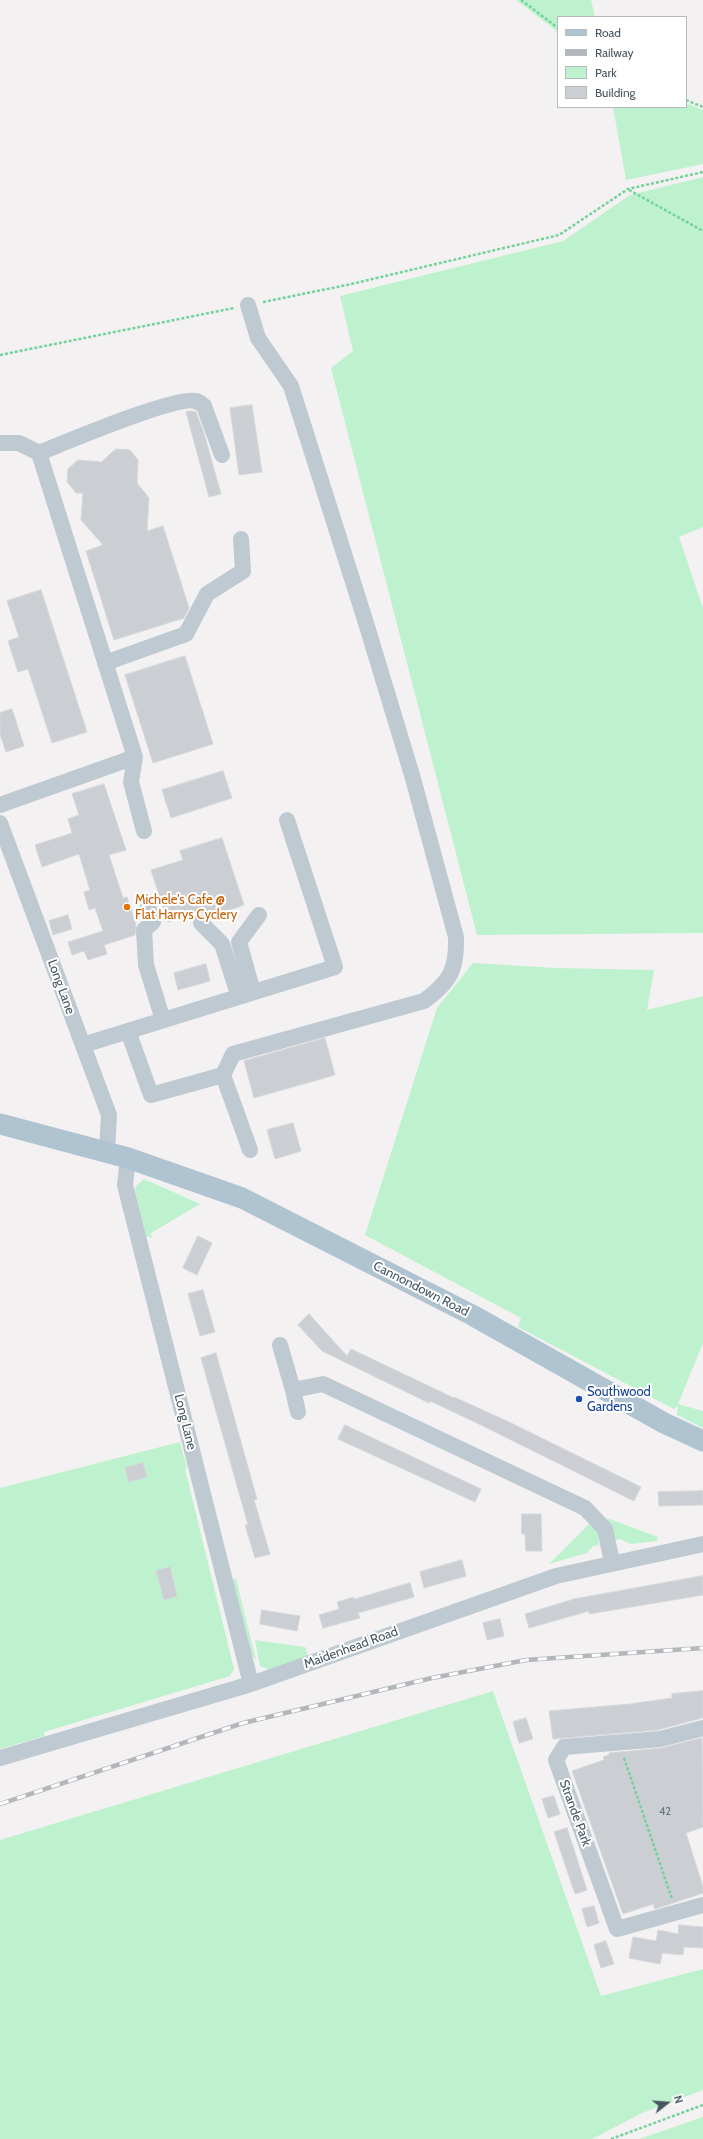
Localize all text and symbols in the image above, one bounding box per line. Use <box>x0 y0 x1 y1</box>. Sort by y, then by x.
legend <box>557 16 687 108</box>
text: Road <box>595 25 621 40</box>
text: Railway <box>595 45 633 60</box>
text: Park <box>595 65 617 80</box>
text: Building <box>595 85 636 100</box>
place label: Michele's Cafe @ Flat Harrys Cyclery <box>135 892 237 923</box>
marker: Michele's Cafe @ Flat Harrys Cyclery <box>122 902 132 912</box>
street label: Long Lane <box>44 958 78 1016</box>
street label: Cannondown Road <box>371 1258 471 1320</box>
place label: Southwood Gardens <box>587 1384 651 1415</box>
street label: Long Lane <box>171 1393 199 1451</box>
marker: Southwood Gardens <box>574 1394 584 1404</box>
street label: Maidenhead Road <box>302 1624 400 1672</box>
street label: Strande Park <box>556 1778 594 1848</box>
house number: 42 <box>659 1805 671 1819</box>
north arrow <box>647 2083 687 2123</box>
text: N <box>671 2094 686 2105</box>

